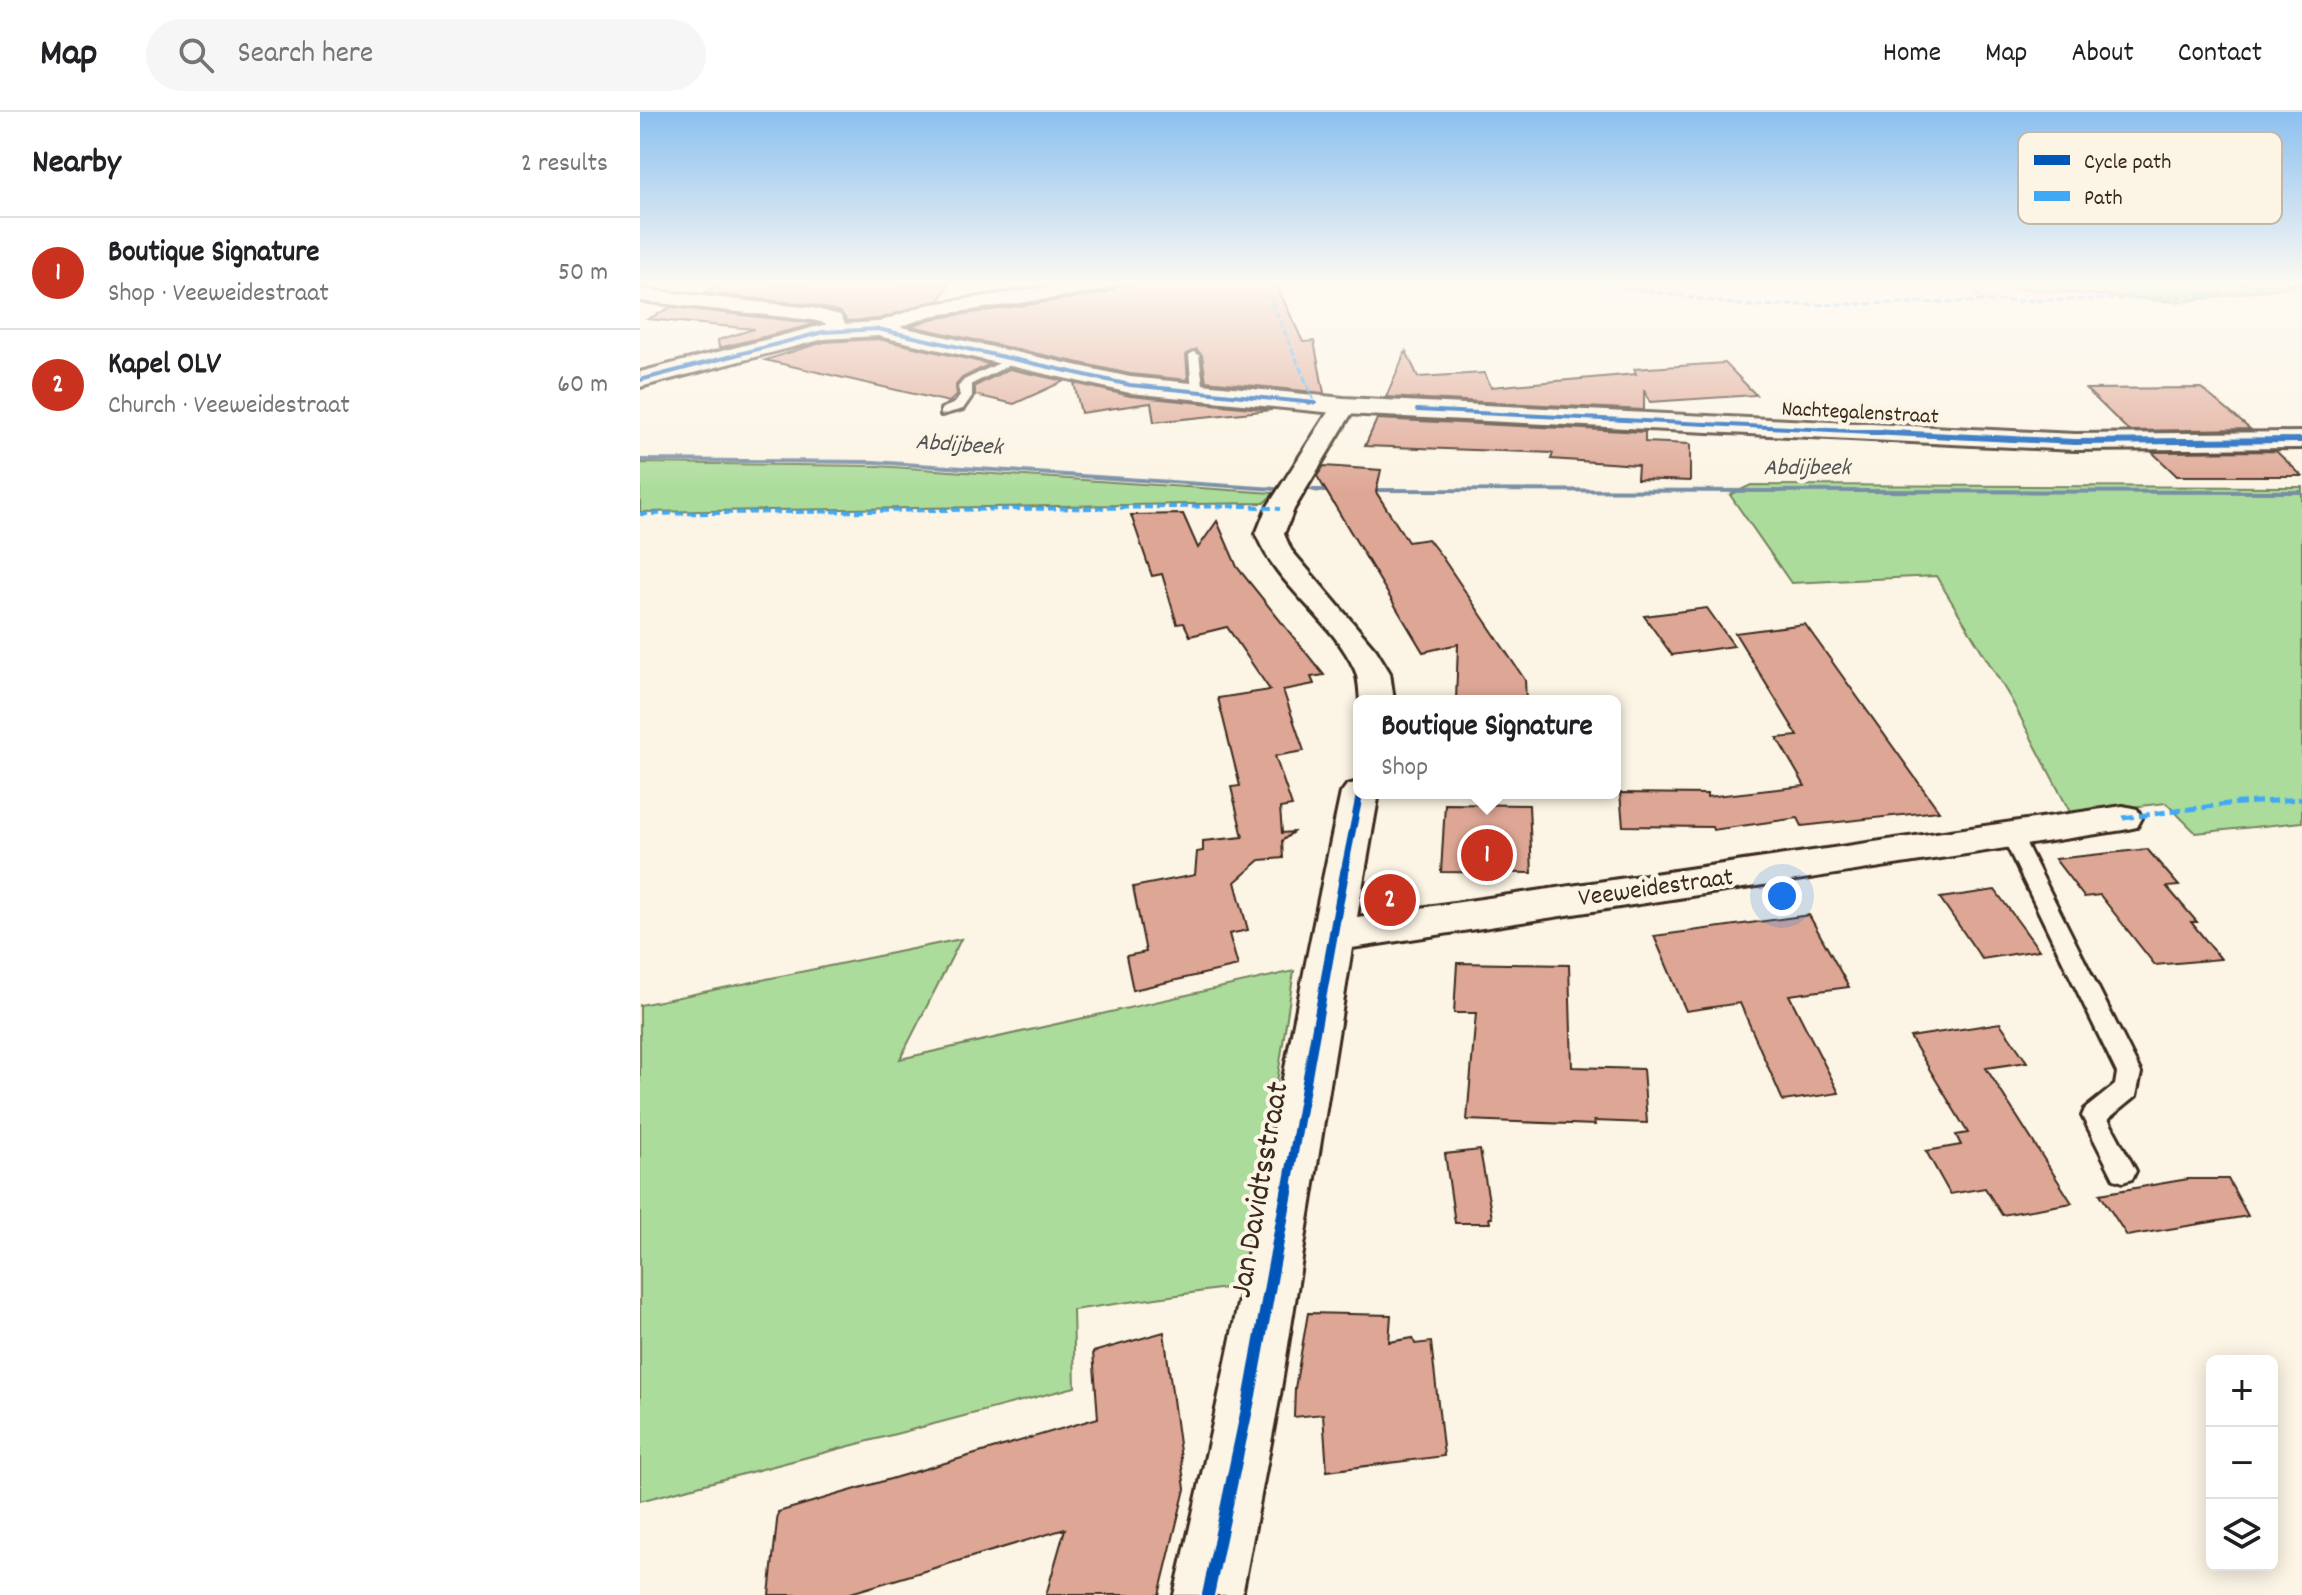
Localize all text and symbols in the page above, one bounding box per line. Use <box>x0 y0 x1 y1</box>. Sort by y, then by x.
search box <box>146 19 706 91</box>
text: Map <box>40 28 98 83</box>
icon: search <box>174 33 218 77</box>
text: Search here <box>238 34 373 77</box>
text: Home <box>1883 35 1941 75</box>
text: Map <box>1985 35 2027 75</box>
text: About <box>2071 35 2134 75</box>
text: Contact <box>2178 35 2262 75</box>
legend <box>2018 132 2282 224</box>
text: Nearby <box>32 140 121 189</box>
text: 2 results <box>521 146 608 183</box>
text: Cycle path <box>2084 148 2171 179</box>
text: Path <box>2084 184 2123 215</box>
text: Boutique Signature <box>108 233 320 276</box>
text: 1 <box>55 255 61 292</box>
text: 50 m <box>558 255 608 292</box>
text: Shop · Veeweidestraat <box>108 276 329 313</box>
text: Kapel OLV <box>108 345 221 388</box>
text: 2 <box>52 367 64 404</box>
text: 60 m <box>557 367 608 404</box>
text: Church · Veeweidestraat <box>108 388 350 425</box>
street label: Nachtegalenstraat <box>1781 394 1939 434</box>
water label: Abdijbeek <box>915 426 1006 466</box>
water label: Abdijbeek <box>1764 452 1853 486</box>
popup <box>1353 695 1621 799</box>
text: Boutique Signature <box>1381 707 1593 750</box>
text: Shop <box>1381 750 1428 787</box>
pin: 1 <box>1461 825 1513 885</box>
street label: Veeweidestraat <box>1576 860 1736 918</box>
pin: 2 <box>1364 870 1416 930</box>
your location <box>1762 876 1802 916</box>
street label: Jan Davidtsstraat <box>1220 1078 1304 1302</box>
map controls <box>2206 1355 2278 1571</box>
button: + <box>2206 1355 2278 1427</box>
button: − <box>2206 1427 2278 1499</box>
button: layers <box>2206 1499 2278 1571</box>

